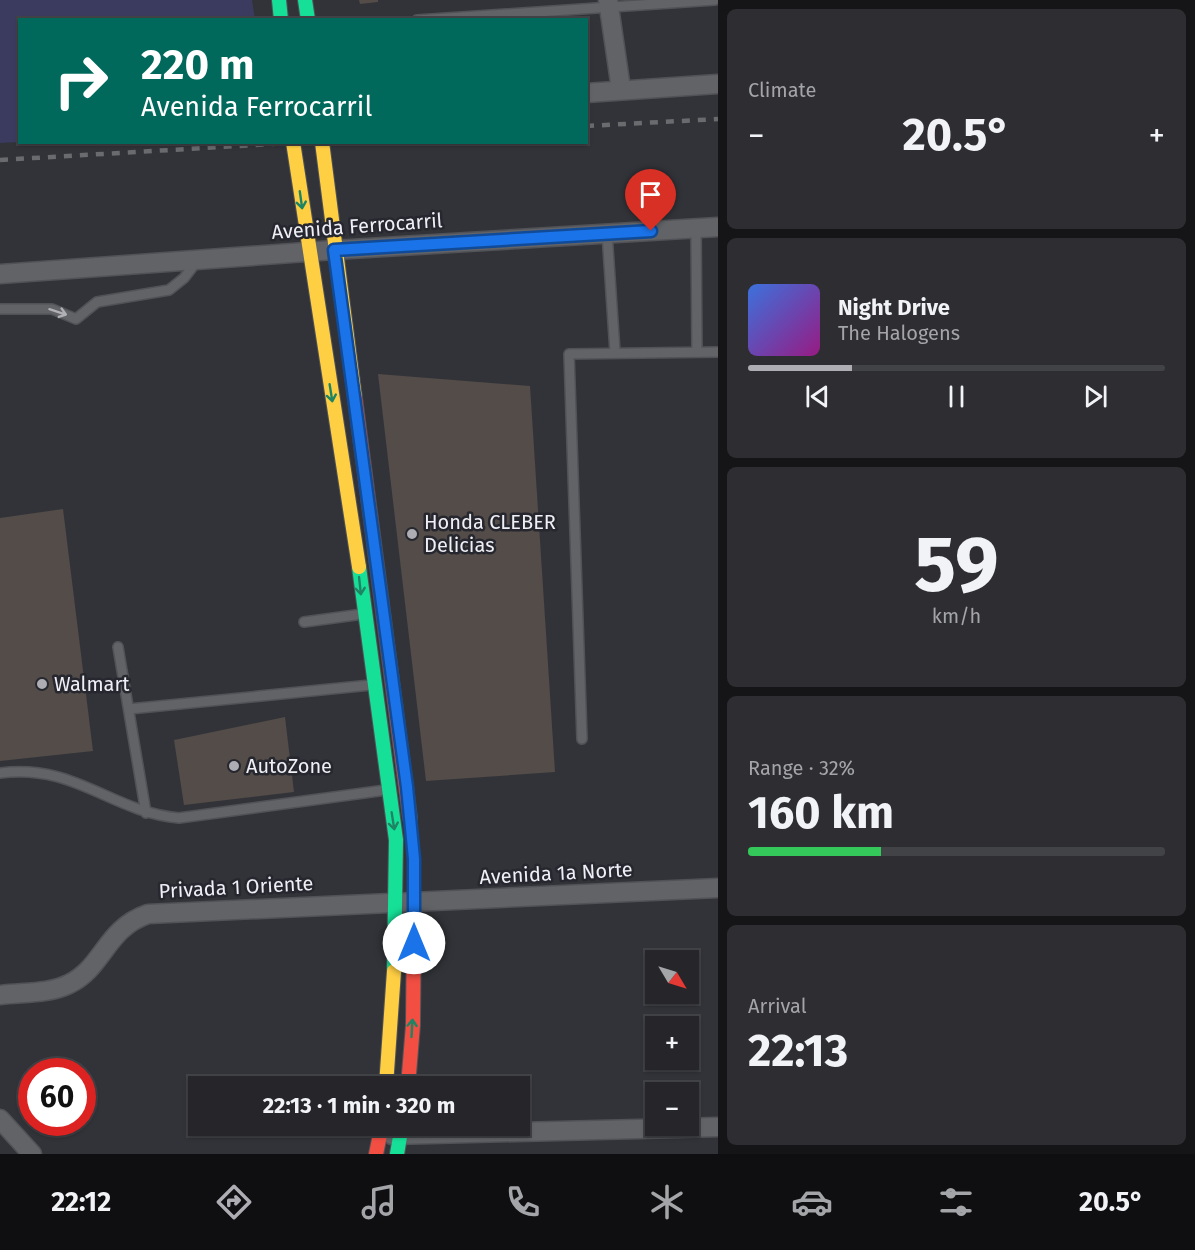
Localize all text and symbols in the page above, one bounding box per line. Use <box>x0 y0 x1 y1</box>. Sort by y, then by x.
text: 220 m <box>141 40 254 90</box>
icon: right <box>42 42 120 120</box>
text: Climate <box>748 78 816 102</box>
text: Avenida Ferrocarril <box>141 91 372 123</box>
text: 20.5° <box>903 108 1011 162</box>
text: − <box>748 116 765 156</box>
text: + <box>1149 116 1165 156</box>
pin <box>625 169 676 231</box>
icon: arrive <box>634 178 667 211</box>
one-way arrow <box>296 190 307 210</box>
street label: Avenida Ferrocarril <box>271 208 443 244</box>
text: Night Drive <box>838 294 950 321</box>
one-way arrow <box>48 307 67 318</box>
text: The Halogens <box>838 321 960 345</box>
icon: previous <box>801 380 834 413</box>
icon: pause <box>940 380 973 413</box>
icon: next <box>1079 380 1112 413</box>
one-way arrow <box>326 383 337 403</box>
place label: Honda CLEBER Delicias <box>424 510 556 557</box>
text: 59 <box>914 518 999 612</box>
marker: Honda CLEBER Delicias <box>405 527 419 541</box>
one-way arrow <box>355 575 366 595</box>
text: km/h <box>932 604 981 628</box>
place label: Walmart <box>54 672 130 696</box>
marker: Walmart <box>35 677 49 691</box>
place label: AutoZone <box>246 754 332 778</box>
text: Range · 32% <box>748 756 855 780</box>
marker: AutoZone <box>227 759 241 773</box>
text: 160 km <box>748 786 894 840</box>
one-way arrow <box>388 810 399 830</box>
street label: Avenida 1a Norte <box>479 857 633 889</box>
street label: Privada 1 Oriente <box>158 871 314 903</box>
position arrow <box>382 911 446 975</box>
north arrow <box>645 950 699 1004</box>
map controls <box>645 950 699 1136</box>
text: Arrival <box>748 994 807 1018</box>
button: + <box>645 1016 699 1070</box>
one-way arrow <box>407 1018 418 1038</box>
text: 22:13 <box>748 1024 848 1078</box>
speed limit sign: 60 <box>18 1058 96 1136</box>
button: − <box>645 1082 699 1136</box>
text: 22:13 · 1 min · 320 m <box>263 1092 455 1119</box>
icon: directions <box>213 1181 255 1223</box>
icon: music <box>358 1181 400 1223</box>
icon: phone <box>502 1181 544 1223</box>
icon: climate <box>646 1181 688 1223</box>
icon: car <box>791 1181 833 1223</box>
icon: filters <box>935 1181 977 1223</box>
text: 22:12 <box>51 1186 111 1218</box>
text: 20.5° <box>1079 1186 1144 1218</box>

